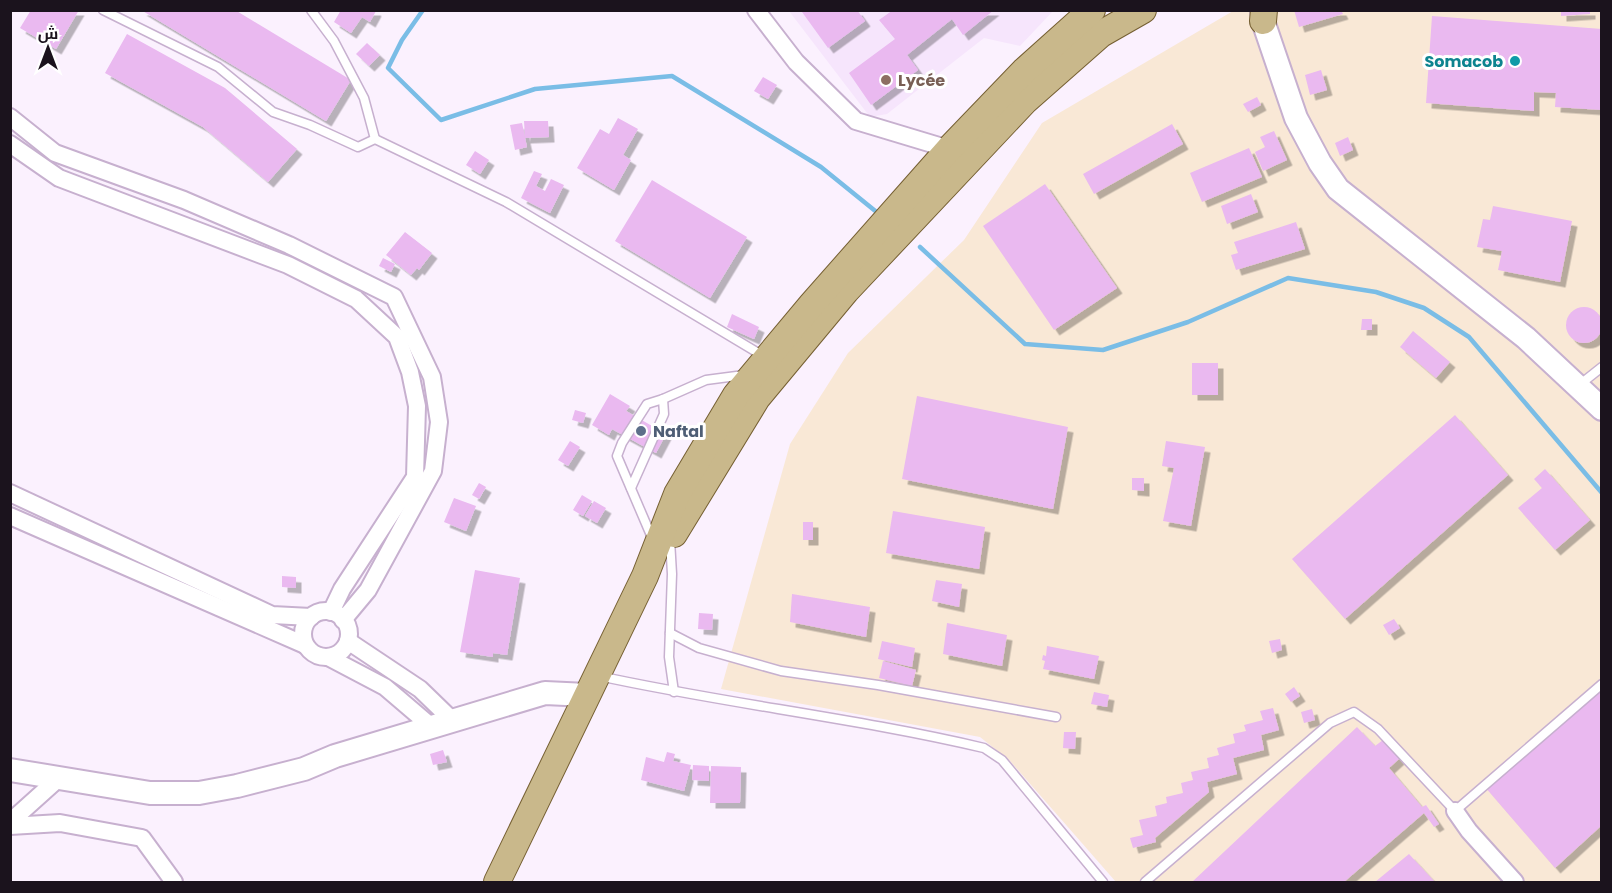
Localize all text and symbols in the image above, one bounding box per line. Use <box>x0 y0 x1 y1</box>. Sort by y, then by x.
north arrow <box>18 18 78 78</box>
text: ش <box>38 22 58 45</box>
place label: Somacob <box>1424 50 1503 73</box>
marker: Somacob <box>1508 54 1522 68</box>
place label: Lycée <box>898 69 945 92</box>
marker: Lycée <box>879 73 893 87</box>
place label: Naftal <box>653 420 704 443</box>
marker: Naftal <box>634 424 648 438</box>

